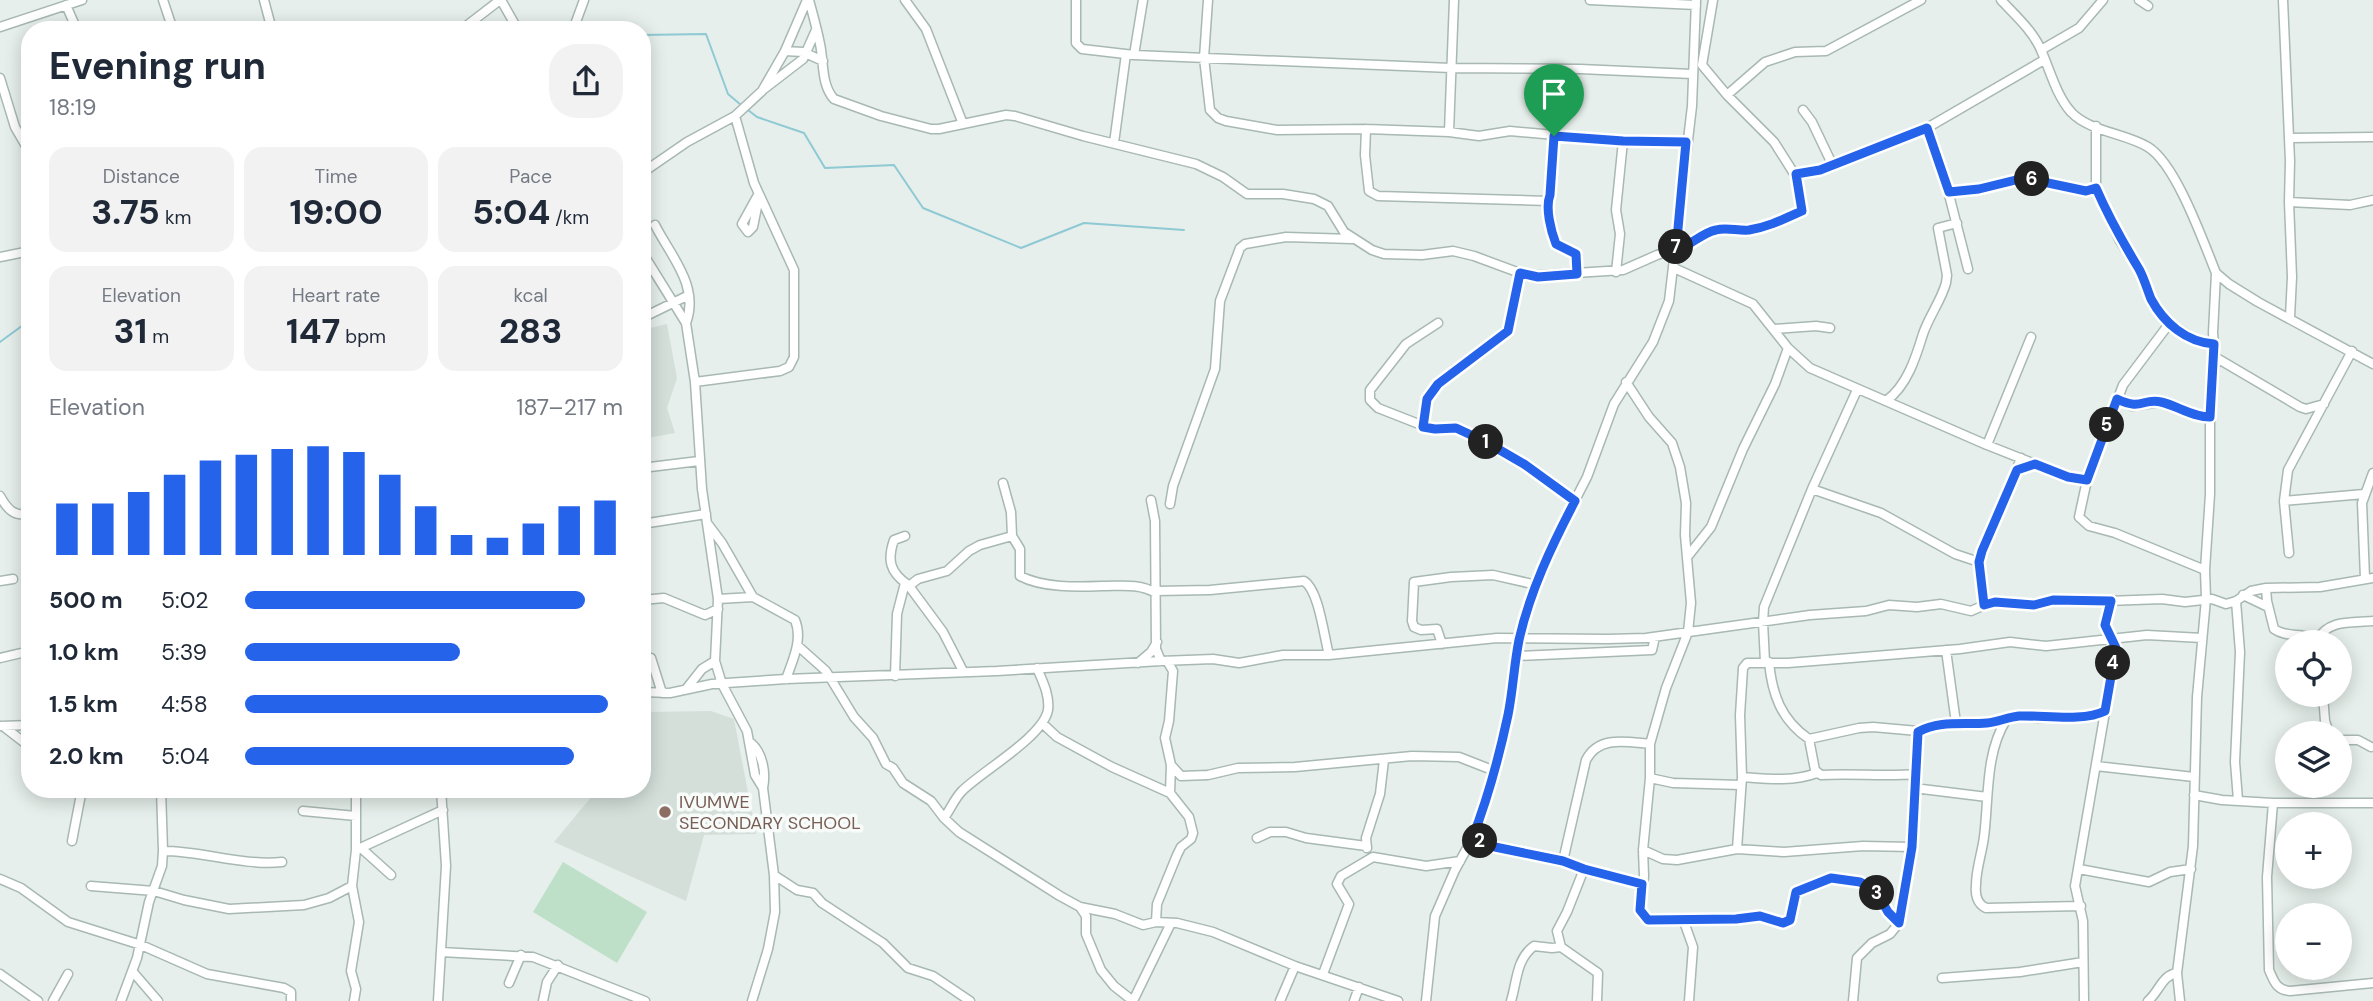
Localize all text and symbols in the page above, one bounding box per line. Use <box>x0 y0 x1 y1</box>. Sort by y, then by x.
text: Evening run <box>49 41 266 91</box>
button: share <box>549 44 623 118</box>
pin <box>1524 64 1584 136</box>
icon: arrive <box>1535 75 1573 113</box>
text: 18:19 <box>49 92 96 122</box>
pin: 6 <box>2014 162 2050 196</box>
text: Distance <box>103 164 180 189</box>
text: Time <box>315 164 357 189</box>
text: Pace <box>509 164 552 189</box>
text: 6 <box>2025 166 2038 191</box>
text: 3.75 <box>91 189 160 235</box>
text: 19:00 <box>289 189 383 235</box>
text: 5:04 <box>472 189 550 235</box>
text: km <box>160 205 191 230</box>
text: /km <box>550 205 589 230</box>
pin: 7 <box>1658 230 1694 264</box>
text: 7 <box>1670 234 1681 259</box>
text: Elevation <box>102 283 181 308</box>
text: Heart rate <box>292 283 380 308</box>
text: kcal <box>513 283 548 308</box>
text: 31 <box>114 308 147 354</box>
text: 147 <box>286 308 340 354</box>
text: 283 <box>499 308 562 354</box>
text: m <box>147 324 169 349</box>
text: bpm <box>340 324 386 349</box>
text: Elevation <box>49 392 145 422</box>
text: 187–217 m <box>516 392 623 422</box>
pin: 5 <box>2090 408 2124 442</box>
text: 5 <box>2101 412 2112 437</box>
pin: 1 <box>1468 424 1504 460</box>
text: 1 <box>1482 429 1489 454</box>
text: 500 m <box>49 585 123 615</box>
text: 5:02 <box>161 585 208 615</box>
map controls <box>2275 630 2352 980</box>
button: locate <box>2275 630 2352 707</box>
text: 1.0 km <box>49 637 119 667</box>
text: 5:39 <box>161 637 207 667</box>
pin: 4 <box>2096 646 2130 680</box>
text: 4 <box>2106 650 2119 675</box>
text: 1.5 km <box>49 689 118 719</box>
text: 4:58 <box>161 689 208 719</box>
button: layers <box>2275 721 2352 798</box>
text: 2.0 km <box>49 741 124 771</box>
text: 5:04 <box>161 741 209 771</box>
place label: IVUMWE SECONDARY SCHOOL <box>679 790 861 835</box>
marker: IVUMWE SECONDARY SCHOOL <box>657 804 673 820</box>
button: + <box>2275 812 2352 889</box>
pin: 2 <box>1462 824 1498 858</box>
text: 2 <box>1474 828 1485 853</box>
pin: 3 <box>1860 876 1895 910</box>
text: 3 <box>1871 880 1882 905</box>
button: − <box>2275 903 2352 980</box>

